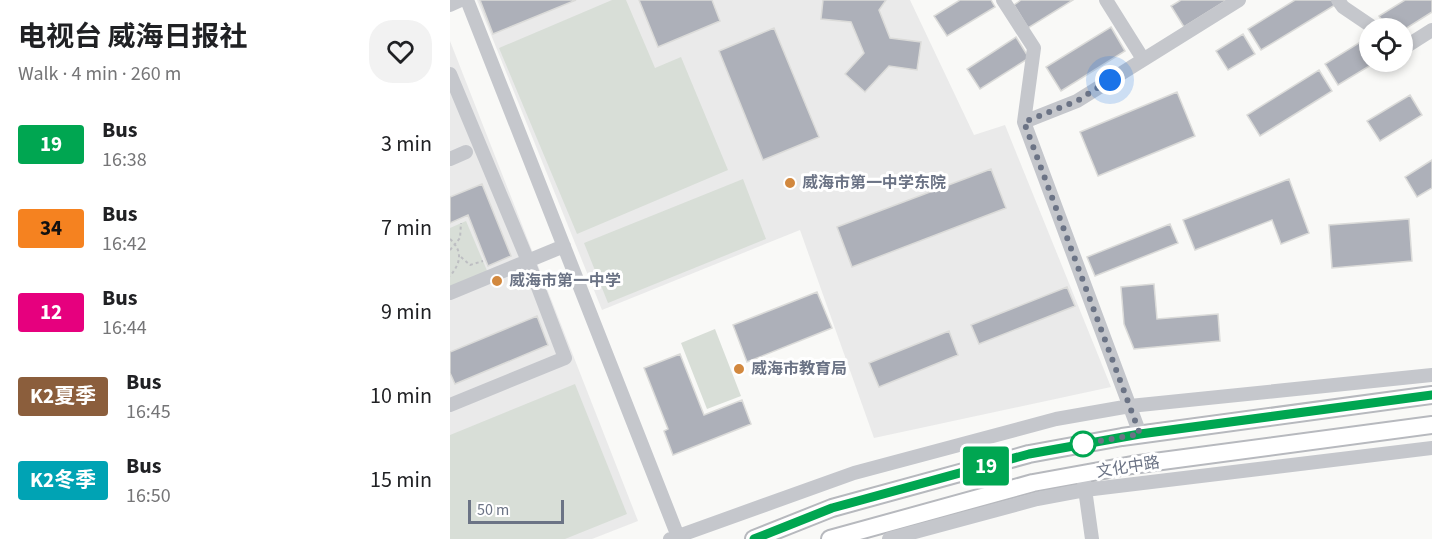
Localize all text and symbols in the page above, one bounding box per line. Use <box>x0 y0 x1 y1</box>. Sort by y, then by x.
text: 电视台 威海日报社 <box>18 17 248 57</box>
map controls <box>1359 18 1413 72</box>
button: locate <box>1359 18 1413 72</box>
button: heart <box>369 20 432 83</box>
text: Walk · 4 min · 260 m <box>18 60 181 88</box>
your location <box>1095 65 1125 95</box>
text: Bus <box>102 114 138 146</box>
text: 3 min <box>381 128 432 160</box>
text: 19 <box>40 129 62 159</box>
text: 16:38 <box>102 146 147 174</box>
place label: 威海市第一中学东院 <box>802 172 946 194</box>
marker: 威海市第一中学东院 <box>783 176 797 190</box>
text: Bus <box>102 198 138 230</box>
text: 7 min <box>381 212 432 244</box>
text: 34 <box>40 213 62 243</box>
text: 16:42 <box>102 230 147 258</box>
place label: 威海市第一中学 <box>509 270 621 292</box>
marker: 威海市第一中学 <box>490 274 504 288</box>
text: Bus <box>102 282 138 314</box>
text: 9 min <box>381 296 432 328</box>
text: 12 <box>40 297 62 327</box>
text: 16:44 <box>102 314 147 342</box>
place label: 威海市教育局 <box>751 358 847 380</box>
marker: 威海市教育局 <box>732 362 746 376</box>
text: Bus <box>126 366 162 398</box>
text: 10 min <box>370 380 432 412</box>
text: K2夏季 <box>30 381 96 411</box>
text: 16:45 <box>126 398 171 426</box>
unlabelled marker <box>1070 431 1096 457</box>
line badge: 19 <box>959 446 1013 486</box>
text: Bus <box>126 450 162 482</box>
text: 19 <box>975 451 997 481</box>
street label: 文化中路 <box>1095 451 1161 483</box>
text: 15 min <box>370 464 432 496</box>
text: K2冬季 <box>30 465 96 495</box>
text: 16:50 <box>126 482 171 510</box>
scale bar <box>468 497 564 524</box>
text: 50 m <box>477 499 509 521</box>

